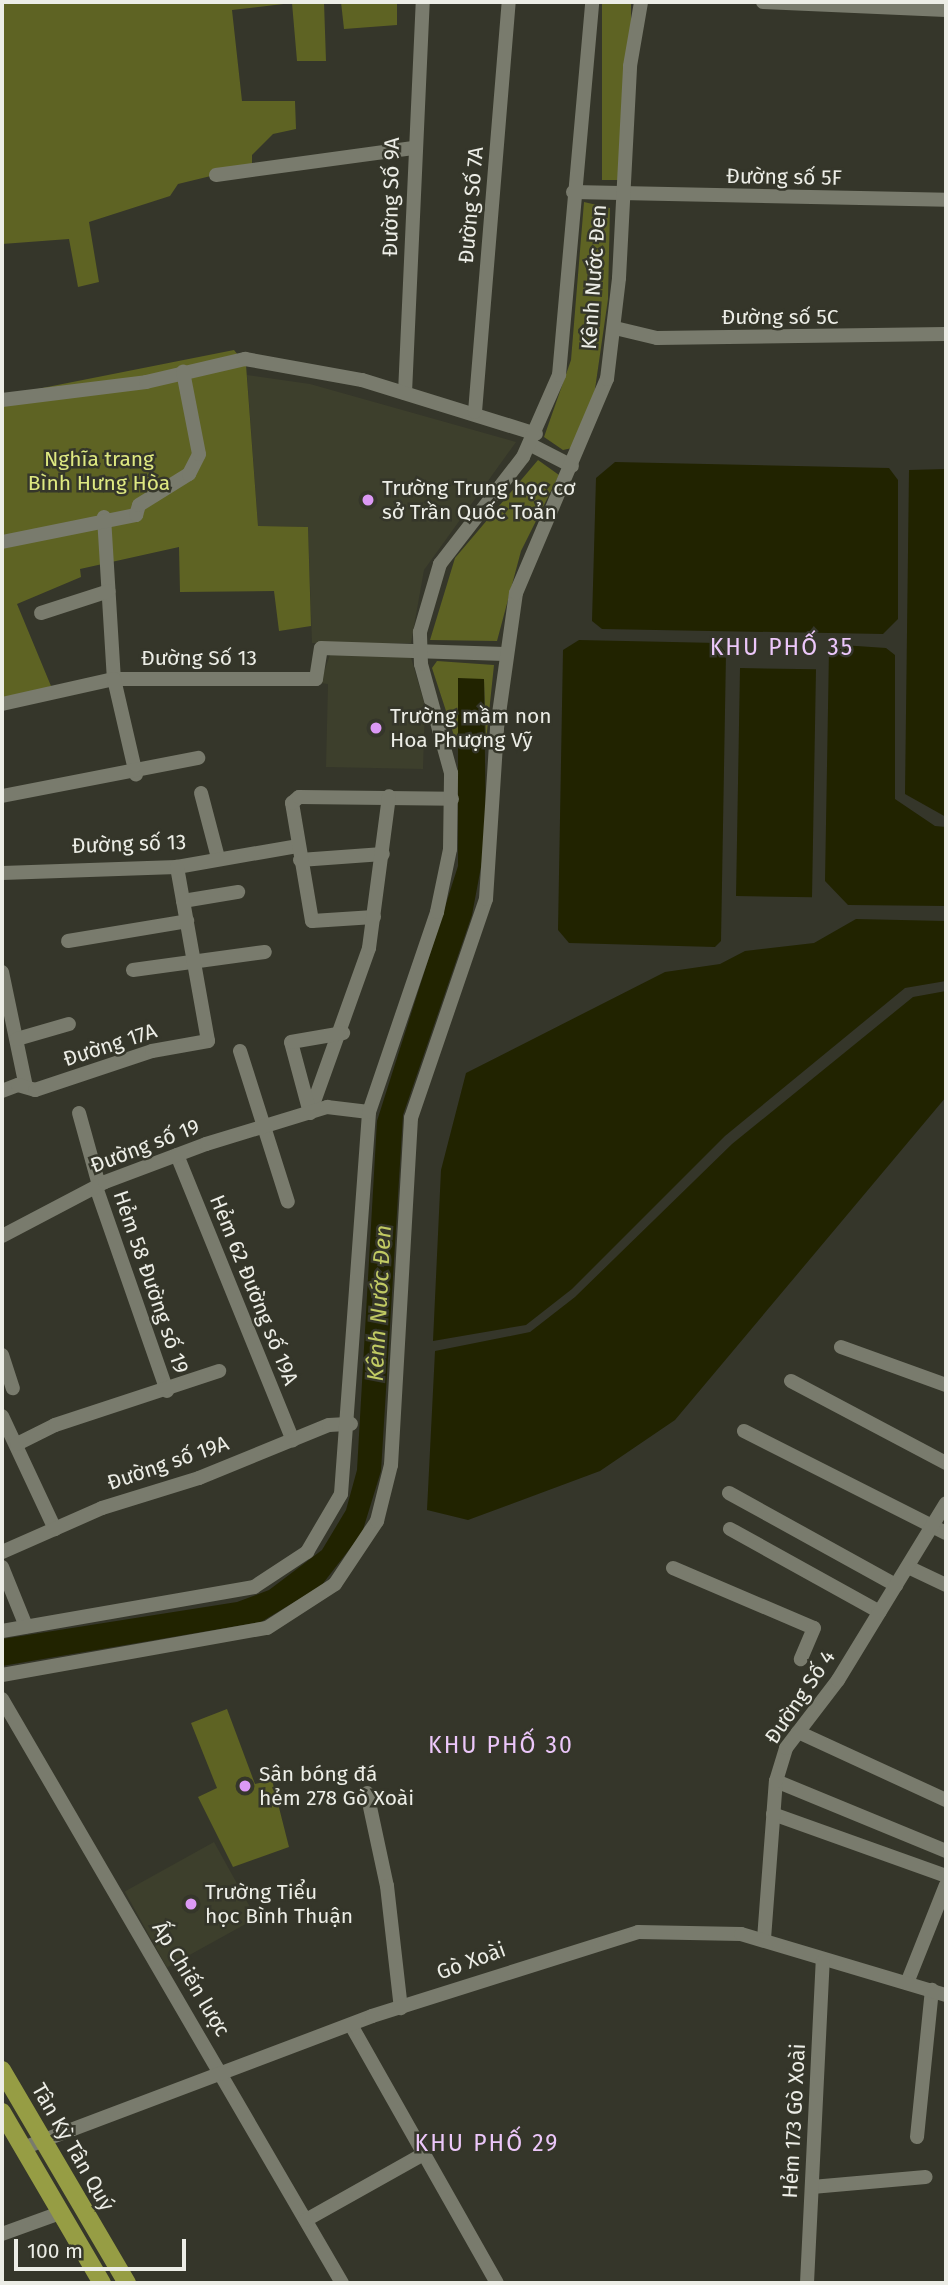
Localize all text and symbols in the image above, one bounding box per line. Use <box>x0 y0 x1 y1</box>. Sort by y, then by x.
street label: Đường Số 9A <box>377 137 405 257</box>
street label: Đường Số 7A <box>453 145 489 265</box>
street label: Đường số 5F <box>726 163 842 191</box>
street label: Kênh Nước Đen <box>576 204 612 350</box>
street label: Đường số 5C <box>721 304 839 330</box>
park label: Nghĩa trang Bình Hưng Hòa <box>28 446 170 496</box>
place label: Trường Trung học cơ sở Trần Quốc Toản <box>382 475 575 525</box>
marker: Trường Trung học cơ sở Trần Quốc Toản <box>360 492 376 508</box>
district label: KHU PHỐ 35 <box>711 633 853 661</box>
street label: Đường Số 13 <box>141 645 257 671</box>
place label: Trường mầm non Hoa Phượng Vỹ <box>390 703 552 753</box>
marker: Trường mầm non Hoa Phượng Vỹ <box>368 720 384 736</box>
street label: Đường số 13 <box>71 829 187 859</box>
street label: Đường 17A <box>60 1018 160 1072</box>
street label: Đường số 19 <box>87 1114 203 1178</box>
street label: Hẻm 58 Đường số 19 <box>108 1187 194 1377</box>
street label: Hẻm 62 Đường số 19A <box>204 1191 304 1389</box>
water label: Kênh Nước Đen <box>361 1224 397 1382</box>
street label: Đường số 19A <box>104 1430 232 1496</box>
street label: Đường Số 4 <box>759 1645 841 1749</box>
district label: KHU PHỐ 30 <box>429 1731 573 1759</box>
place label: Sân bóng đá hẻm 278 Gò Xoài <box>259 1761 414 1811</box>
marker: Sân bóng đá hẻm 278 Gò Xoài <box>237 1778 253 1794</box>
place label: Trường Tiểu học Bình Thuận <box>205 1879 353 1929</box>
marker: Trường Tiểu học Bình Thuận <box>183 1896 199 1912</box>
street label: Ấp Chiến lược <box>147 1917 235 2041</box>
street label: Gò Xoài <box>433 1937 509 1985</box>
street label: Hẻm 173 Gò Xoài <box>777 2043 811 2199</box>
street label: Tân Kỳ Tân Quý <box>26 2079 120 2215</box>
district label: KHU PHỐ 29 <box>416 2129 558 2157</box>
scale bar <box>18 2226 189 2270</box>
text: 100 m <box>27 2238 83 2264</box>

